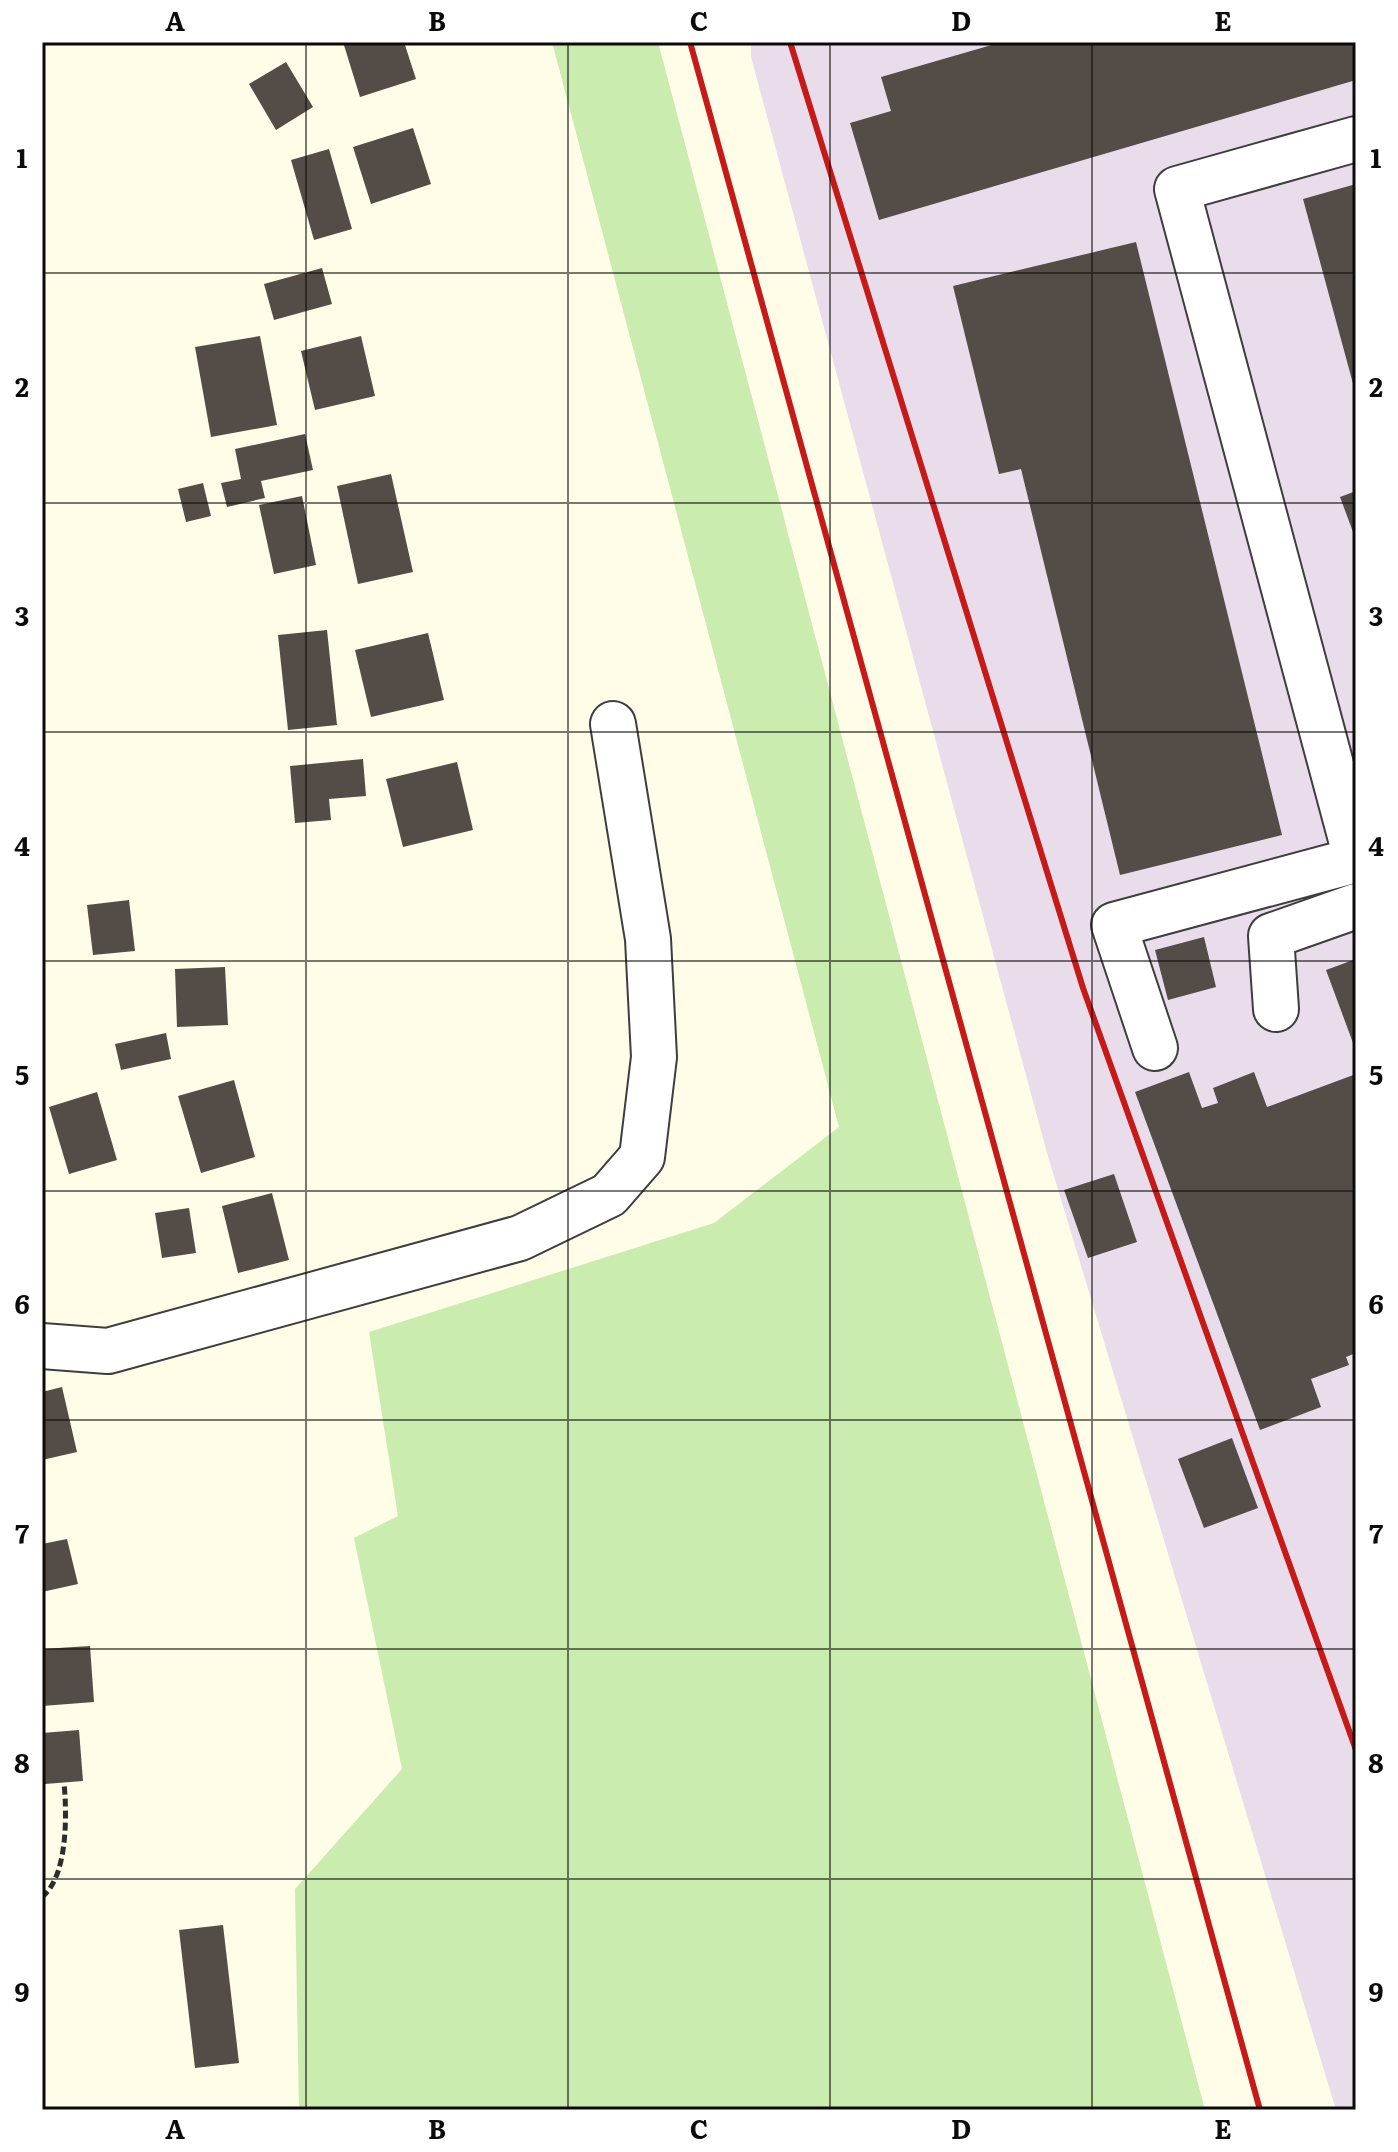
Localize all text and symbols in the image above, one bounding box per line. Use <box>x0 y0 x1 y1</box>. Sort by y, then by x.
text: A <box>165 0 185 39</box>
text: B <box>428 0 446 39</box>
text: C <box>690 0 708 39</box>
text: D <box>951 0 971 39</box>
text: E <box>1214 0 1232 39</box>
text: 1 <box>17 137 28 176</box>
text: 1 <box>1371 137 1382 176</box>
text: 2 <box>15 366 29 405</box>
text: 2 <box>1369 366 1383 405</box>
text: 3 <box>15 595 29 634</box>
text: 3 <box>1369 595 1383 634</box>
text: 4 <box>14 825 30 864</box>
text: 4 <box>1368 825 1384 864</box>
text: 5 <box>15 1054 29 1093</box>
text: 5 <box>1369 1054 1383 1093</box>
text: 6 <box>14 1283 30 1322</box>
text: 6 <box>1368 1283 1384 1322</box>
text: 7 <box>15 1513 29 1552</box>
text: 7 <box>1369 1513 1383 1552</box>
text: 8 <box>14 1742 30 1781</box>
text: 8 <box>1368 1742 1384 1781</box>
text: 9 <box>15 1971 30 2010</box>
text: 9 <box>1369 1971 1384 2010</box>
text: A <box>165 2108 185 2147</box>
text: B <box>428 2108 446 2147</box>
text: C <box>690 2108 708 2147</box>
text: D <box>951 2108 971 2147</box>
text: E <box>1214 2108 1232 2147</box>

